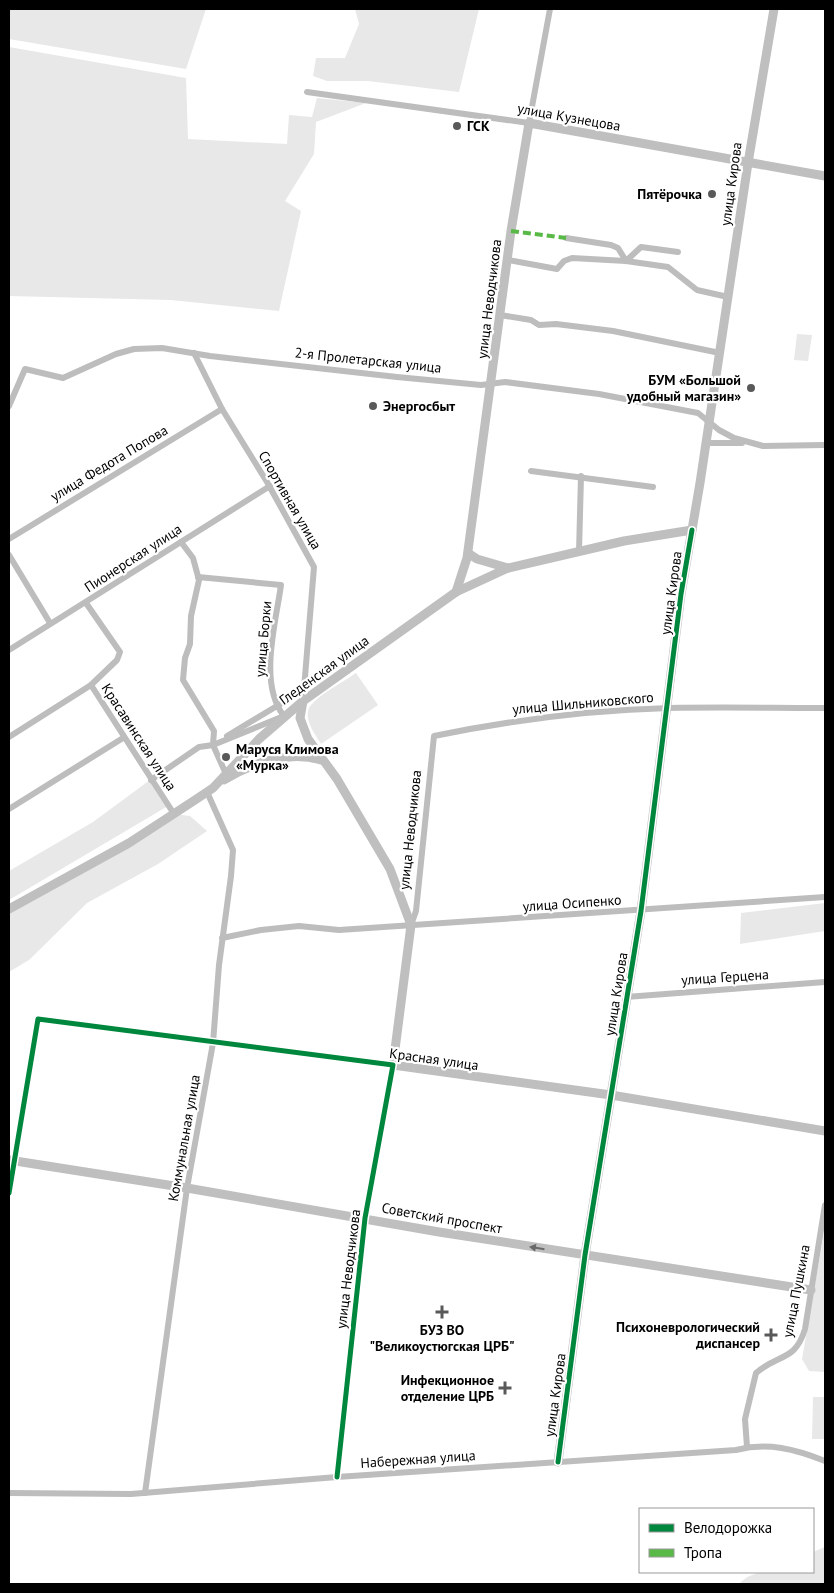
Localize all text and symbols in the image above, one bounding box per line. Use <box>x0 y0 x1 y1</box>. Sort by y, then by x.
street label: улица Кузнецова <box>516 99 622 135</box>
place label: ГСК <box>467 117 490 135</box>
marker: ГСК <box>451 120 463 132</box>
street label: улица Кирова <box>716 141 746 227</box>
place label: Пятёрочка <box>637 185 702 203</box>
marker: Пятёрочка <box>706 188 718 200</box>
street label: улица Неводчикова <box>473 238 505 360</box>
street label: 2-я Пролетарская улица <box>294 343 442 377</box>
place label: БУМ «Большой удобный магазин» <box>626 371 741 405</box>
marker: БУМ «Большой удобный магазин» <box>745 382 757 394</box>
place label: Энергосбыт <box>383 397 455 415</box>
marker: Энергосбыт <box>367 400 379 412</box>
street label: улица Федота Попова <box>47 421 171 505</box>
street label: Спортивная улица <box>254 447 326 553</box>
street label: Пионерская улица <box>81 520 185 596</box>
street label: улица Кирова <box>656 550 686 636</box>
street label: улица Борки <box>251 600 275 678</box>
street label: Гледенская улица <box>276 631 373 709</box>
street label: Красавинская улица <box>98 680 180 794</box>
street label: улица Шильниковского <box>512 688 654 718</box>
place label: Маруся Климова «Мурка» <box>236 740 339 774</box>
marker: Маруся Климова «Мурка» <box>220 751 232 763</box>
street label: улица Неводчикова <box>395 769 425 891</box>
street label: улица Осипенко <box>522 891 622 915</box>
street label: улица Кирова <box>600 951 632 1037</box>
street label: улица Герцена <box>680 965 770 989</box>
street label: Красная улица <box>388 1044 480 1074</box>
street label: Коммунальная улица <box>164 1073 204 1203</box>
street label: Советский проспект <box>380 1199 504 1238</box>
street label: улица Неводчикова <box>332 1208 364 1330</box>
one-way arrow <box>529 1243 545 1251</box>
street label: улица Пушкина <box>778 1243 814 1339</box>
marker: БУЗ ВО "Великоустюгская ЦРБ" <box>435 1305 449 1319</box>
place label: Психоневрологический диспансер <box>616 1318 760 1352</box>
place label: БУЗ ВО "Великоустюгская ЦРБ" <box>369 1321 515 1355</box>
marker: Психоневрологический диспансер <box>764 1328 778 1342</box>
street label: улица Кирова <box>540 1352 570 1438</box>
place label: Инфекционное отделение ЦРБ <box>401 1371 494 1405</box>
marker: Инфекционное отделение ЦРБ <box>498 1381 512 1395</box>
street label: Набережная улица <box>360 1446 476 1472</box>
legend <box>639 1508 814 1573</box>
text: Велодорожка <box>684 1518 772 1537</box>
text: Тропа <box>684 1543 722 1562</box>

